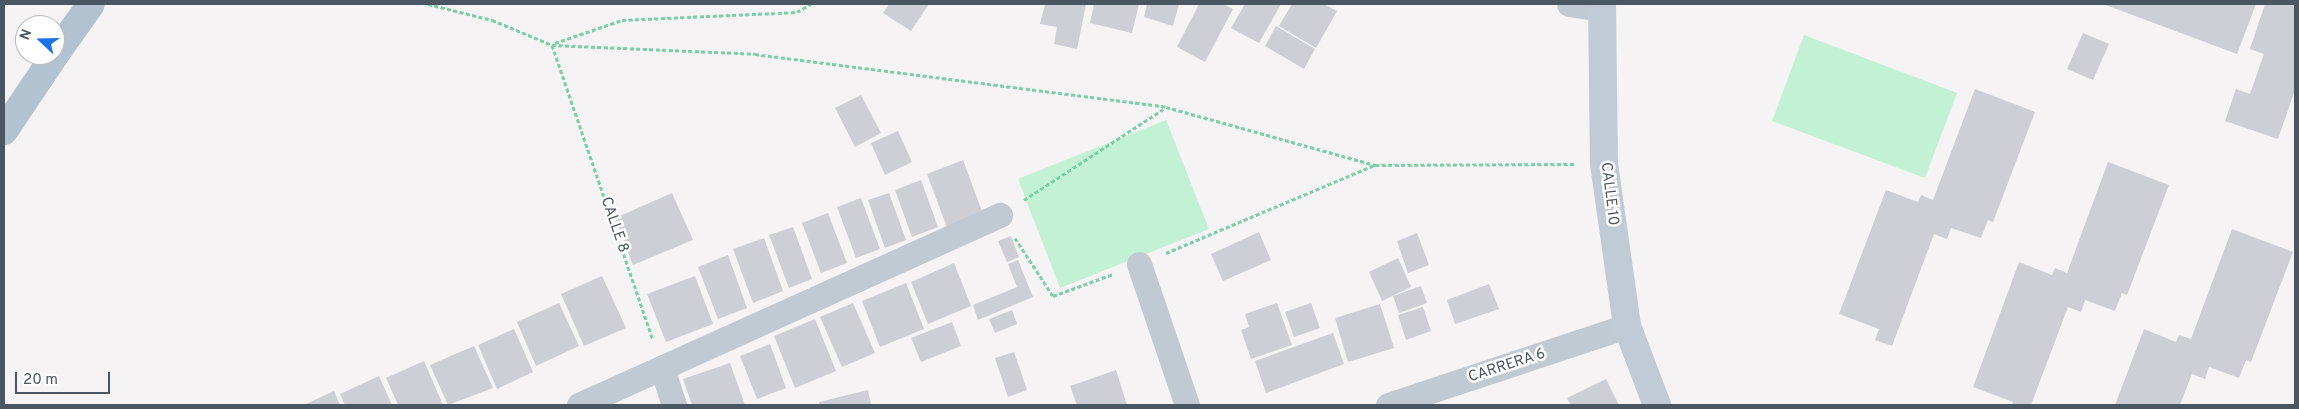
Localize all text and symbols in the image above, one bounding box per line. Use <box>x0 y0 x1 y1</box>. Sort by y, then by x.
north arrow <box>15 15 65 65</box>
text: N <box>17 27 36 43</box>
street label: CALLE 10 <box>1596 161 1622 227</box>
street label: CALLE 8 <box>596 195 632 255</box>
street label: CARRERA 6 <box>1466 345 1548 387</box>
scale bar <box>18 362 112 394</box>
text: 20 m <box>23 371 58 390</box>

